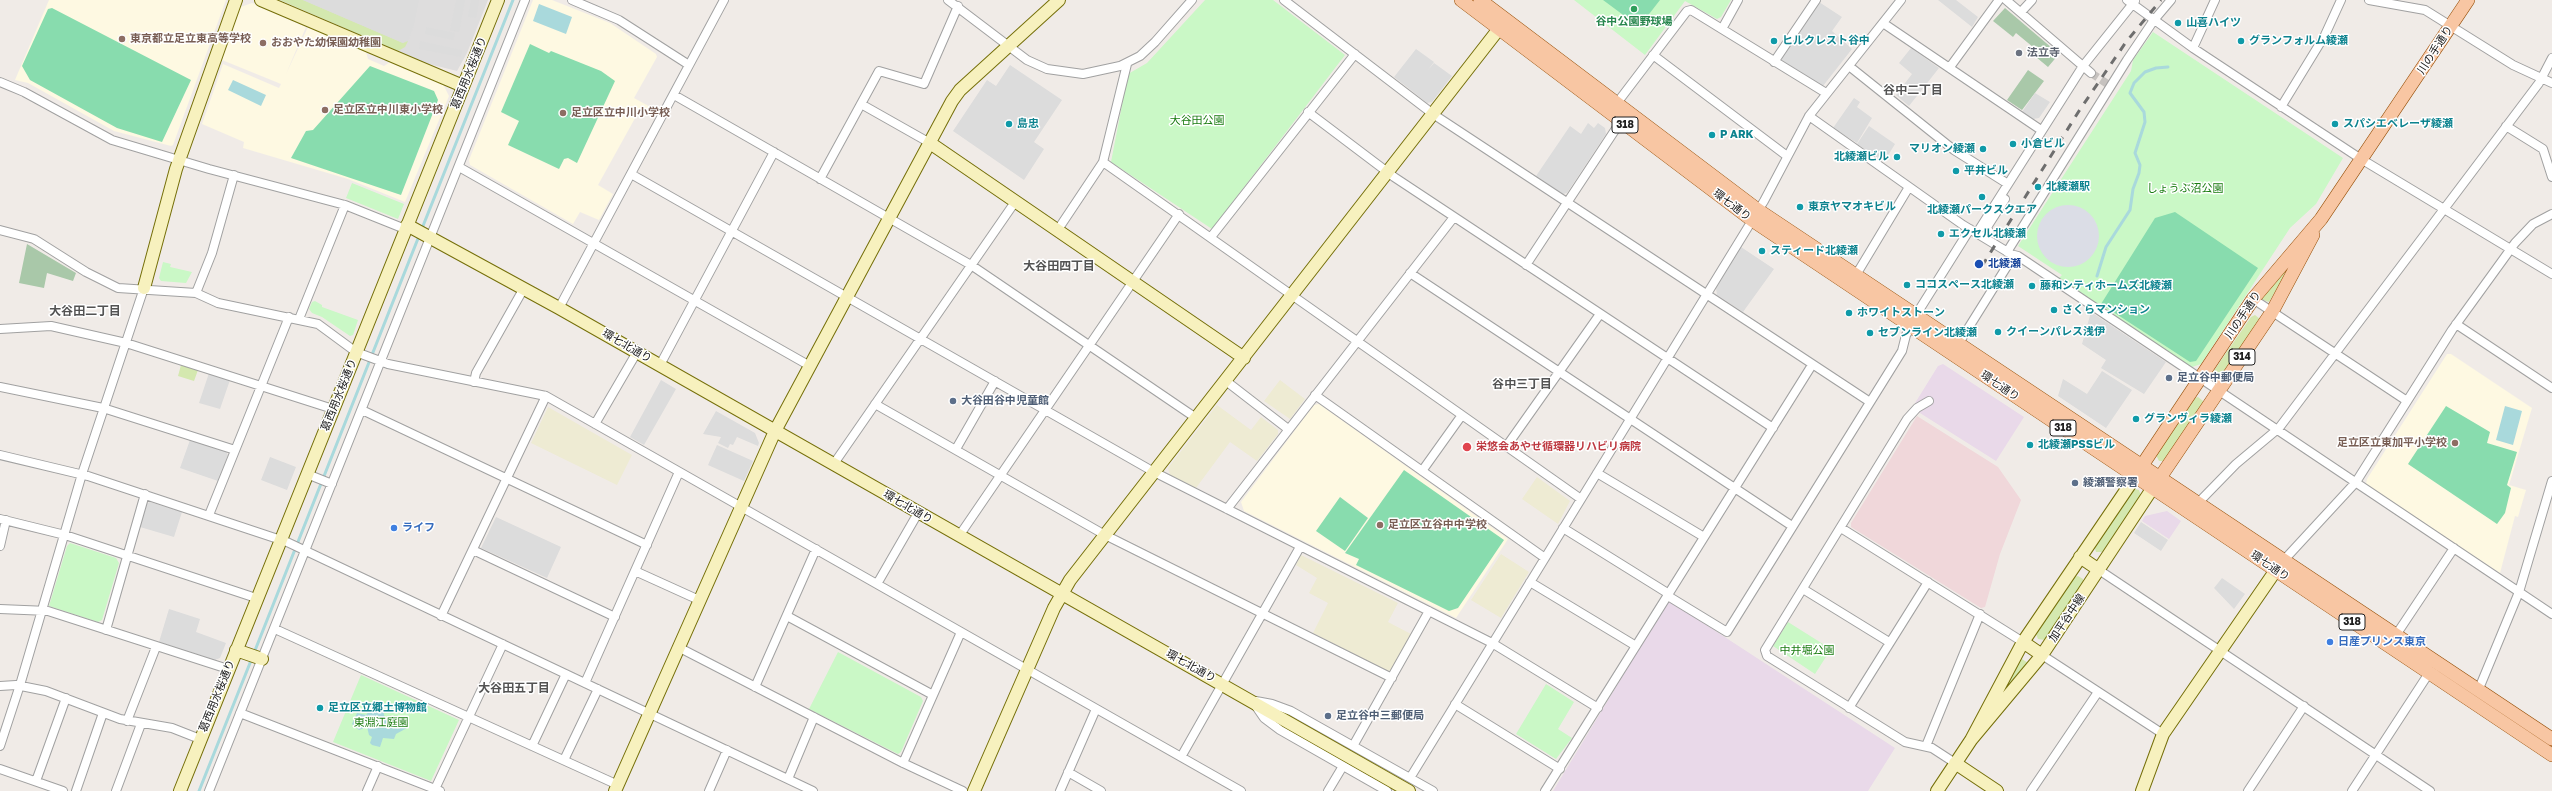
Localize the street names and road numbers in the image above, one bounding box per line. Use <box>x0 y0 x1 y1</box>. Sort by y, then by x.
street label: 川の手通り <box>2414 23 2456 77</box>
street label: 葛西用水桜通り <box>448 35 490 111</box>
road number: 318 <box>1612 117 1638 133</box>
street label: 環七通り <box>1710 186 1754 224</box>
street label: 川の手通り <box>2222 289 2264 341</box>
street label: 環七北通り <box>600 327 654 365</box>
road number: 314 <box>2229 349 2255 365</box>
street label: 葛西用水桜通り <box>318 357 360 433</box>
street label: 環七通り <box>1978 368 2022 404</box>
road number: 318 <box>2050 420 2076 436</box>
street label: 環七北通り <box>881 488 935 526</box>
street label: 環七通り <box>2248 548 2292 584</box>
street label: 加平谷中線 <box>2046 592 2088 644</box>
road number: 318 <box>2339 614 2365 630</box>
street label: 環七北通り <box>1164 647 1218 685</box>
street label: 葛西用水桜通り <box>196 658 238 734</box>

